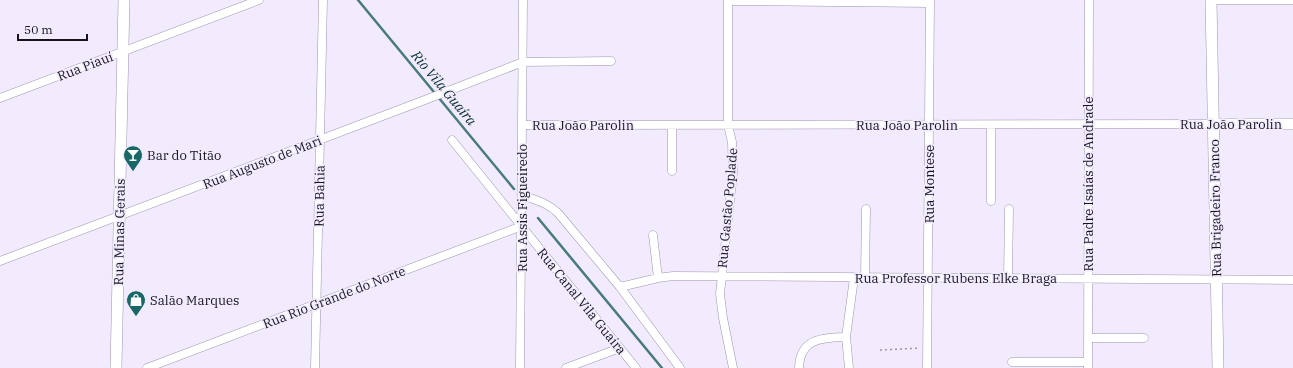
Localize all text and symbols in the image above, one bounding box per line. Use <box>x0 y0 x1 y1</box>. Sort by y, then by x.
scale bar <box>18 16 87 42</box>
text: 50 m <box>24 22 53 37</box>
water label: Rio Vila Guaíra <box>407 46 481 130</box>
street label: Rua Piauí <box>55 48 115 85</box>
street label: Rua Padre Isaías de Andrade <box>1080 97 1097 271</box>
street label: Rua João Parolin <box>1180 116 1282 133</box>
street label: Rua João Parolin <box>532 117 634 134</box>
street label: Rua João Parolin <box>856 117 958 134</box>
street label: Rua Augusto de Mari <box>200 132 324 193</box>
street label: Rua Brigadeiro Franco <box>1206 139 1225 277</box>
bar icon: Bar do Titão <box>122 144 144 172</box>
street label: Rua Assis Figueiredo <box>514 144 531 272</box>
street label: Rua Montese <box>921 145 938 223</box>
place label: Bar do Titão <box>147 147 221 164</box>
street label: Rua Gastão Poplade <box>714 147 741 269</box>
street label: Rua Bahia <box>310 165 329 227</box>
street label: Rua Minas Gerais <box>110 179 129 285</box>
street label: Rua Canal Vila Guaíra <box>533 244 630 358</box>
street label: Rua Rio Grande do Norte <box>260 262 408 333</box>
street label: Rua Professor Rubens Elke Braga <box>855 270 1057 287</box>
shop icon: Salão Marques <box>125 289 147 317</box>
place label: Salão Marques <box>150 292 239 309</box>

